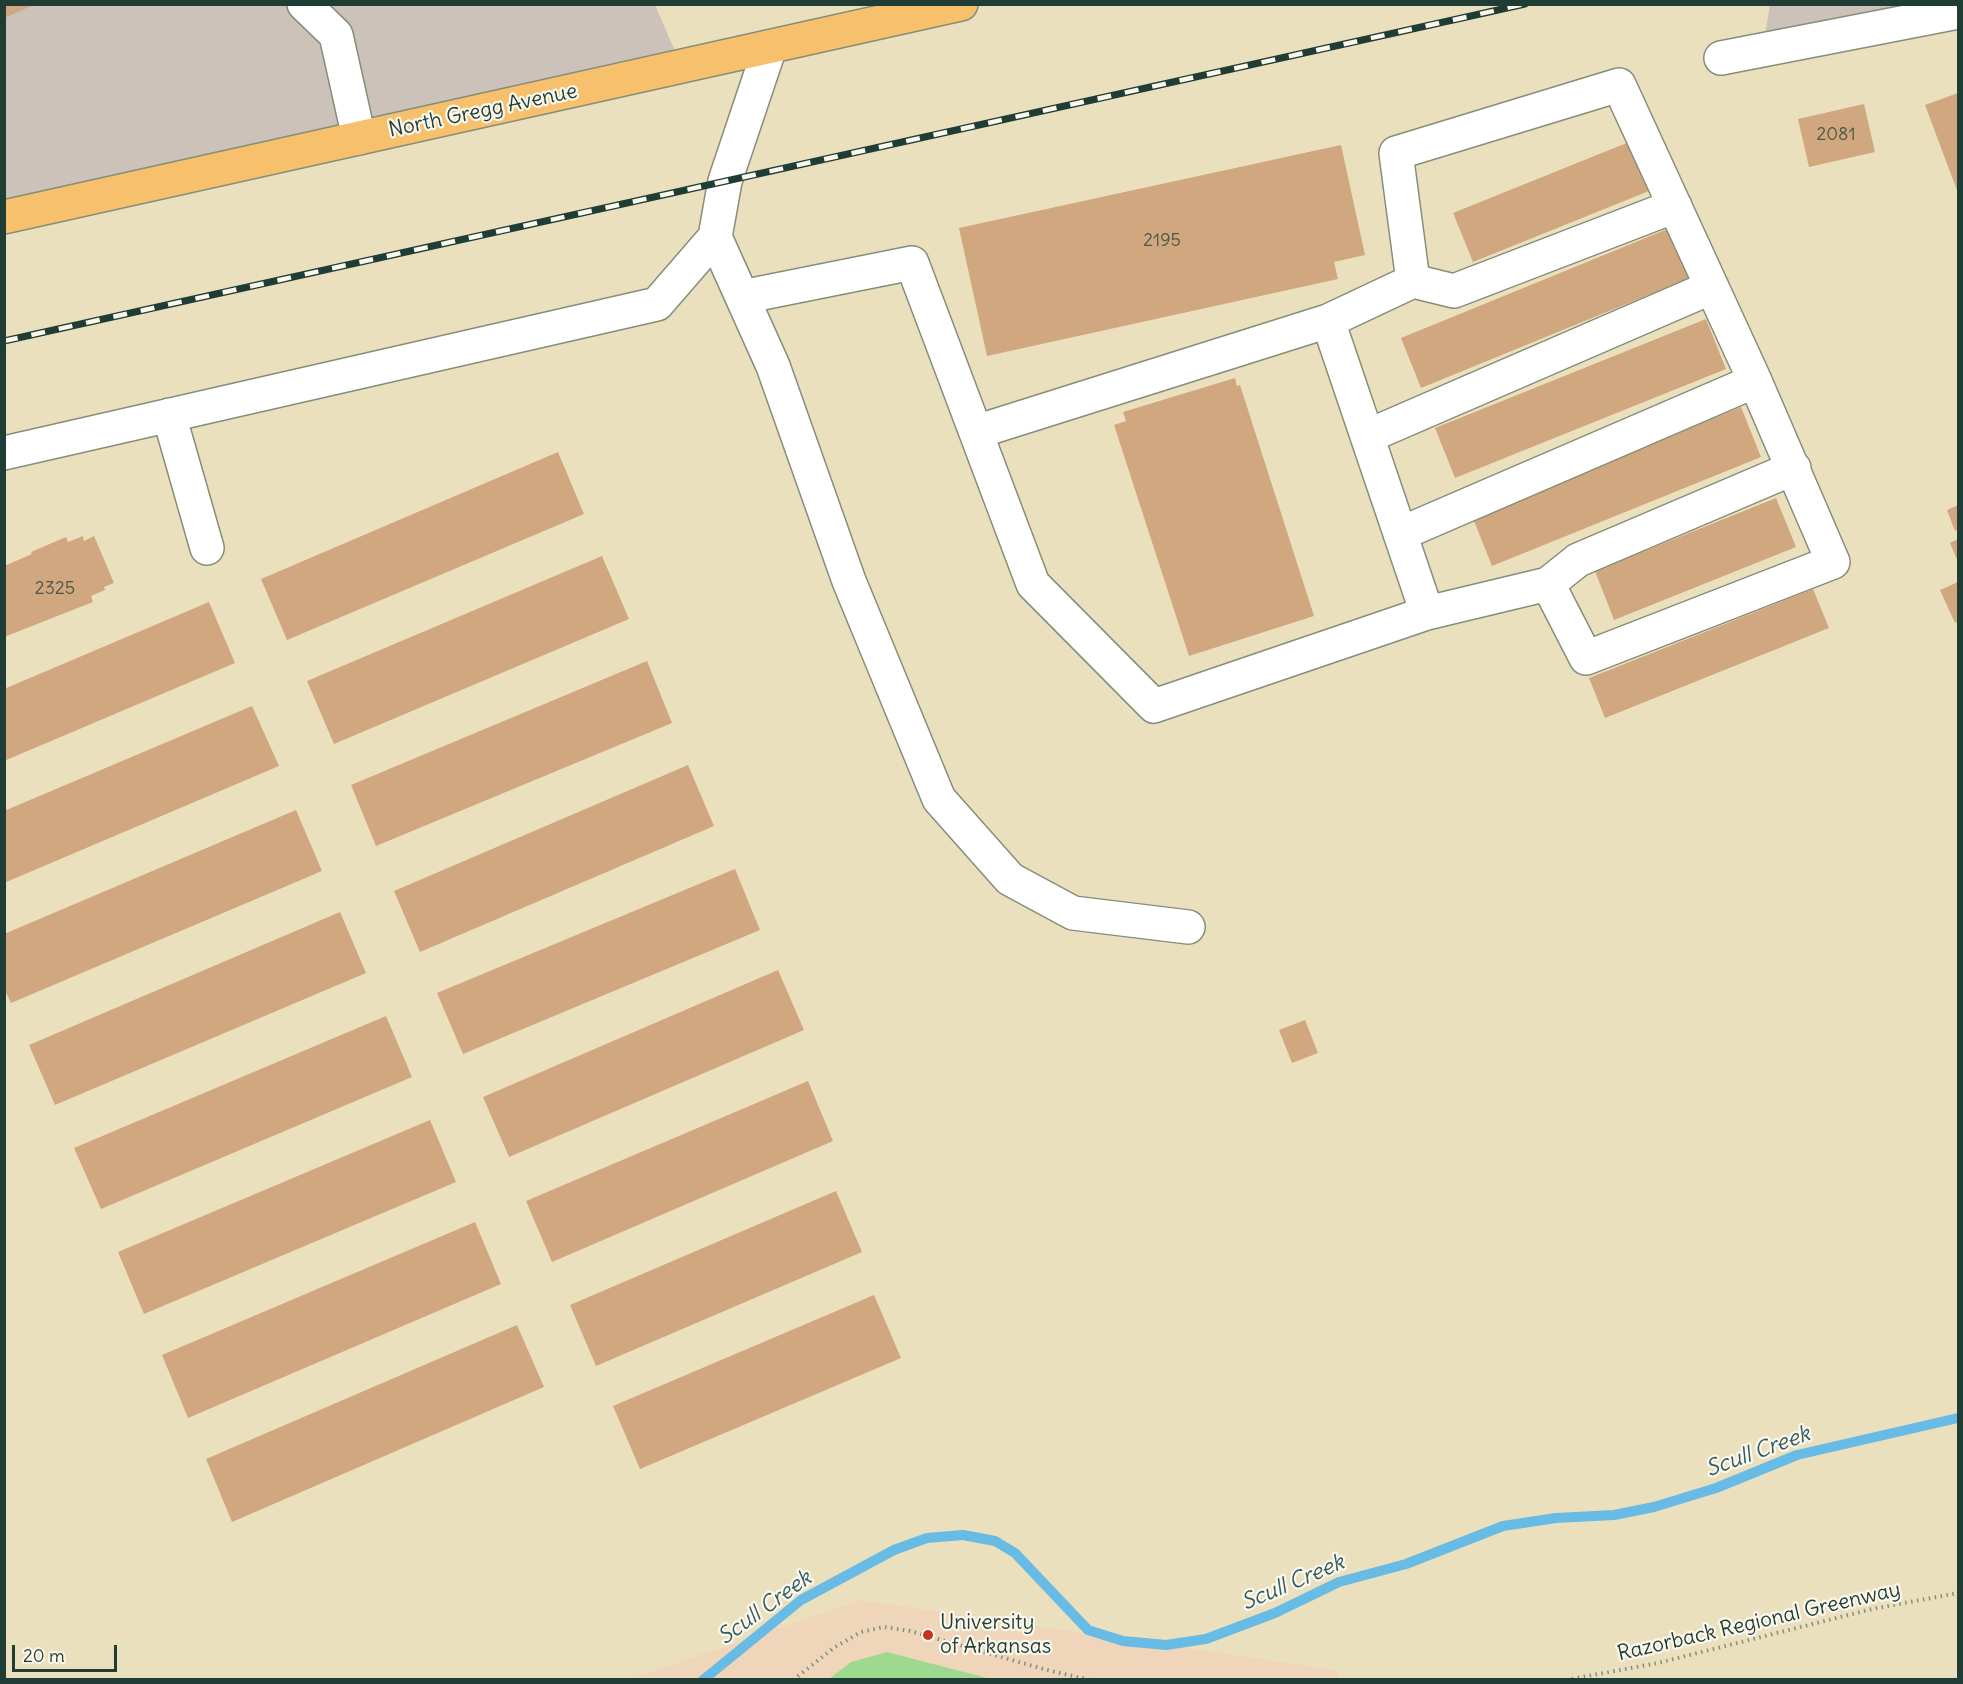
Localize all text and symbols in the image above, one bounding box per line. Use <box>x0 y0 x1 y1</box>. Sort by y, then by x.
street label: North Gregg Avenue <box>386 79 580 143</box>
house number: 2081 <box>1816 124 1856 146</box>
house number: 2195 <box>1143 230 1181 252</box>
house number: 2325 <box>35 578 75 600</box>
water label: Scull Creek <box>1702 1421 1814 1483</box>
water label: Scull Creek <box>1238 1550 1348 1616</box>
water label: Scull Creek <box>713 1565 817 1651</box>
street label: Razorback Regional Greenway <box>1615 1577 1903 1667</box>
place label: University of Arkansas <box>940 1610 1051 1660</box>
marker: University of Arkansas <box>921 1628 935 1642</box>
scale bar <box>15 1633 120 1671</box>
text: 20 m <box>23 1644 65 1667</box>

